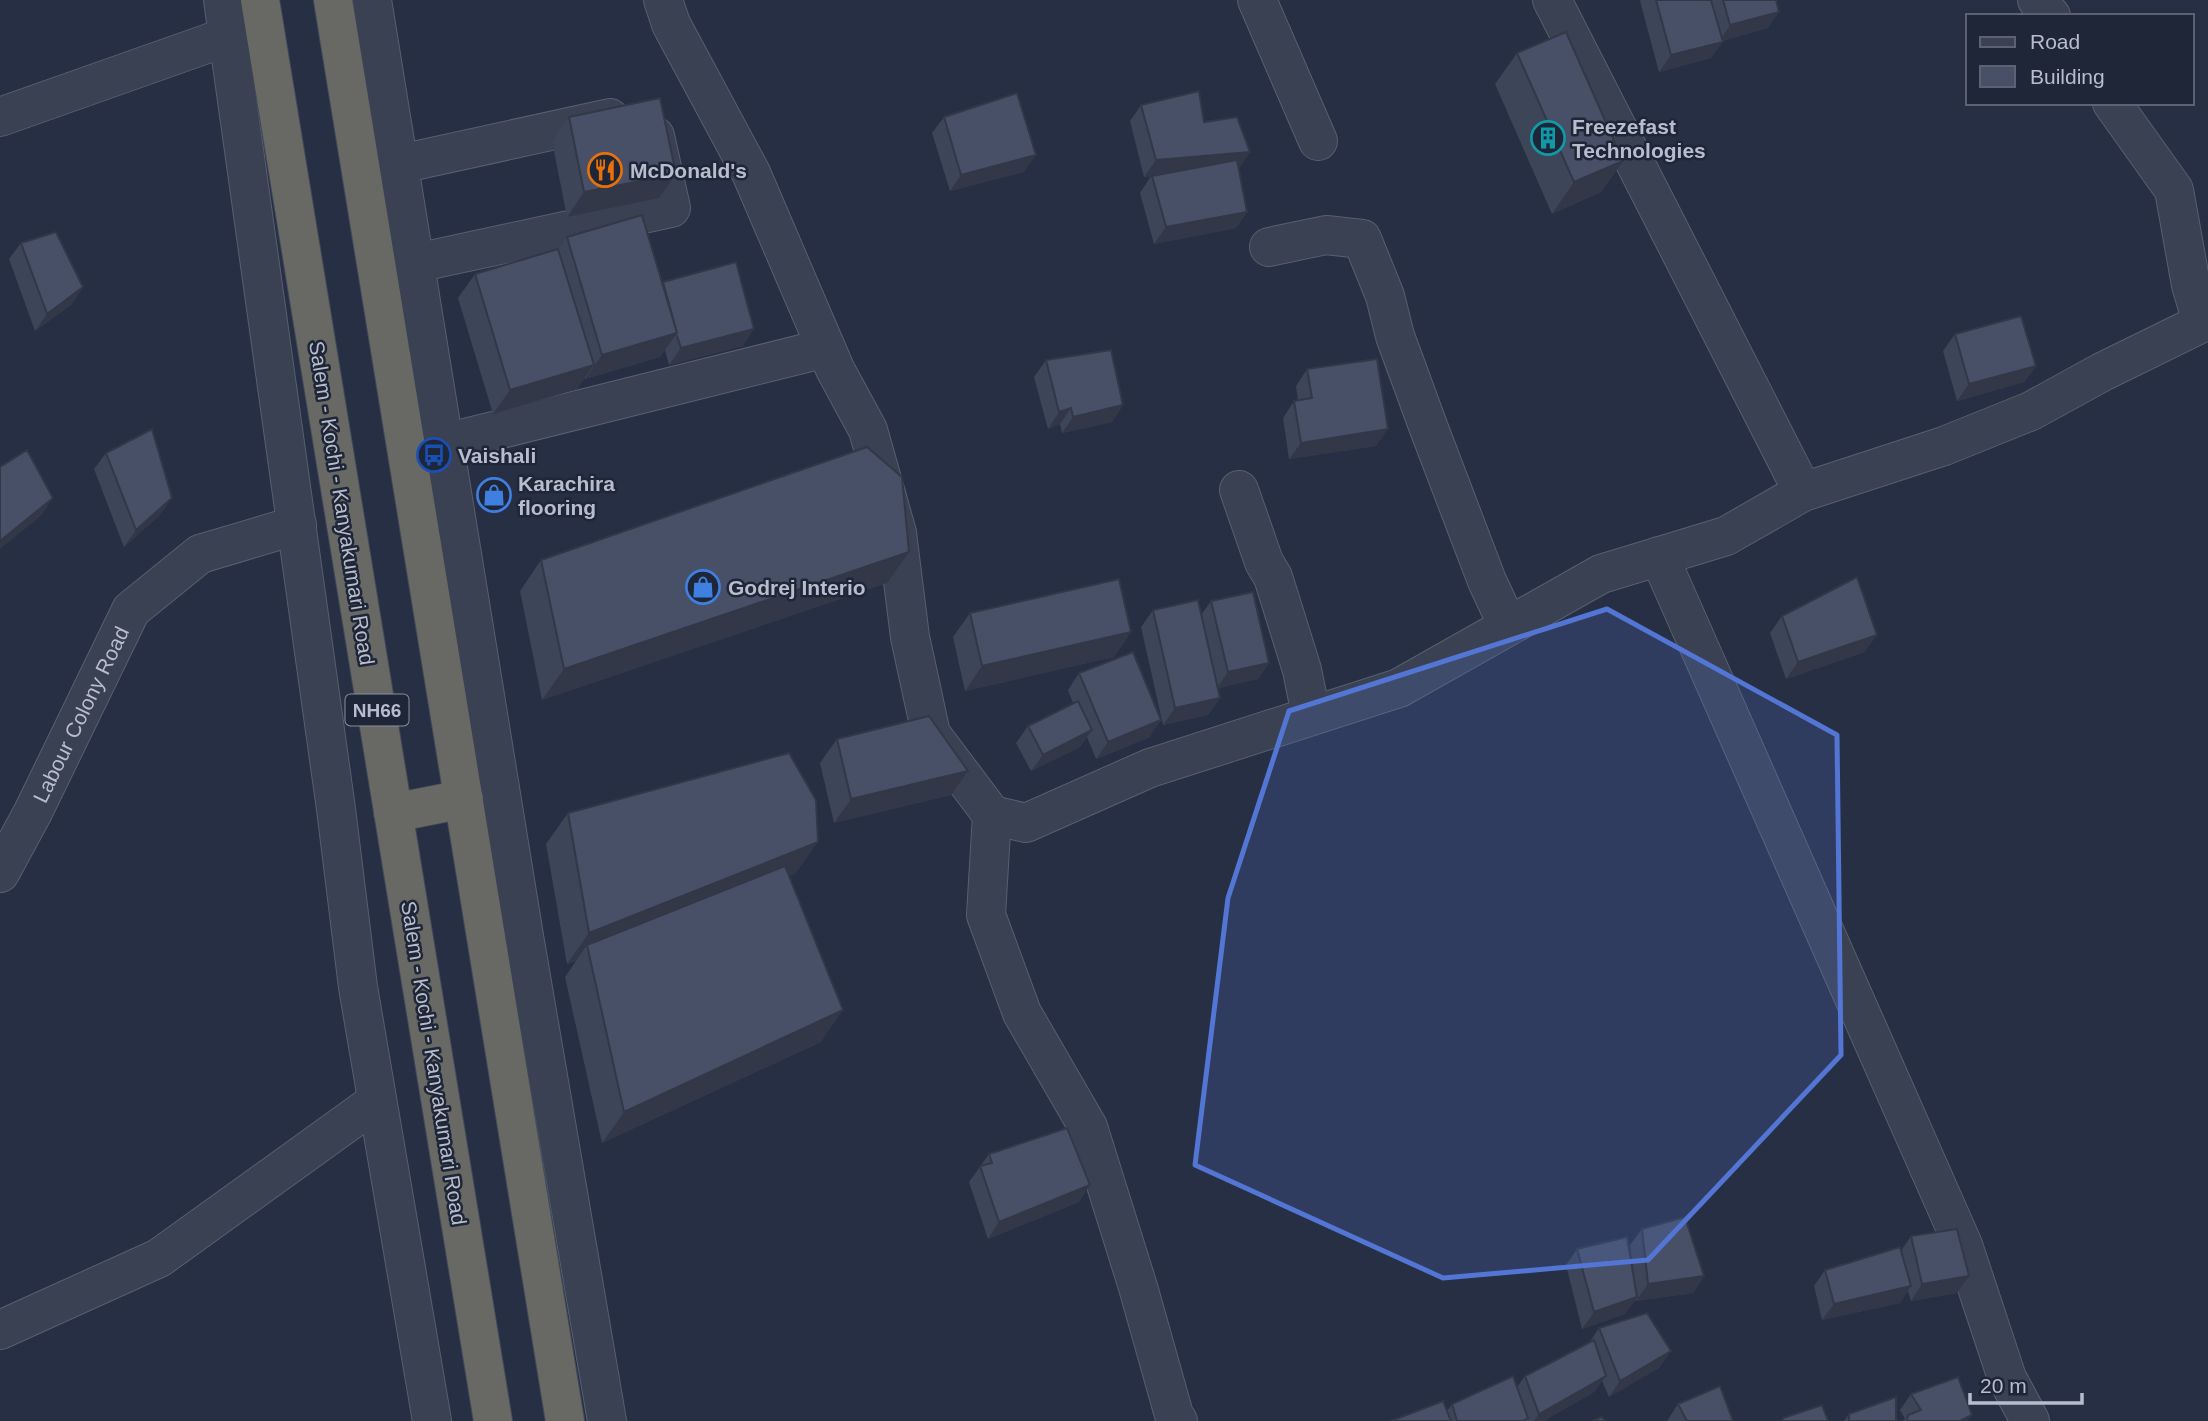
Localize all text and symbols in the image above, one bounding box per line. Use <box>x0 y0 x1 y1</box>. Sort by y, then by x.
legend <box>1966 14 2194 105</box>
text: Road <box>2030 30 2080 53</box>
text: Building <box>2030 65 2105 88</box>
place label: Freezefast Technologies <box>1572 115 1706 162</box>
building icon: Freezefast Technologies <box>1529 119 1567 157</box>
restaurant icon: McDonald's <box>586 151 624 189</box>
place label: McDonald's <box>630 159 747 182</box>
street label: Salem - Kochi - Kanyakumari Road <box>305 339 379 667</box>
bus stop icon: Vaishali <box>415 436 453 474</box>
place label: Vaishali <box>458 444 536 467</box>
place label: Karachira flooring <box>518 472 615 519</box>
shop icon: Karachira flooring <box>475 476 513 514</box>
shop icon: Godrej Interio <box>684 568 722 606</box>
place label: Godrej Interio <box>728 576 866 599</box>
street label: Labour Colony Road <box>28 623 133 806</box>
road number: NH66 <box>346 694 408 726</box>
street label: Salem - Kochi - Kanyakumari Road <box>397 899 471 1227</box>
scale bar <box>1970 1362 2082 1406</box>
text: 20 m <box>1980 1374 2027 1397</box>

